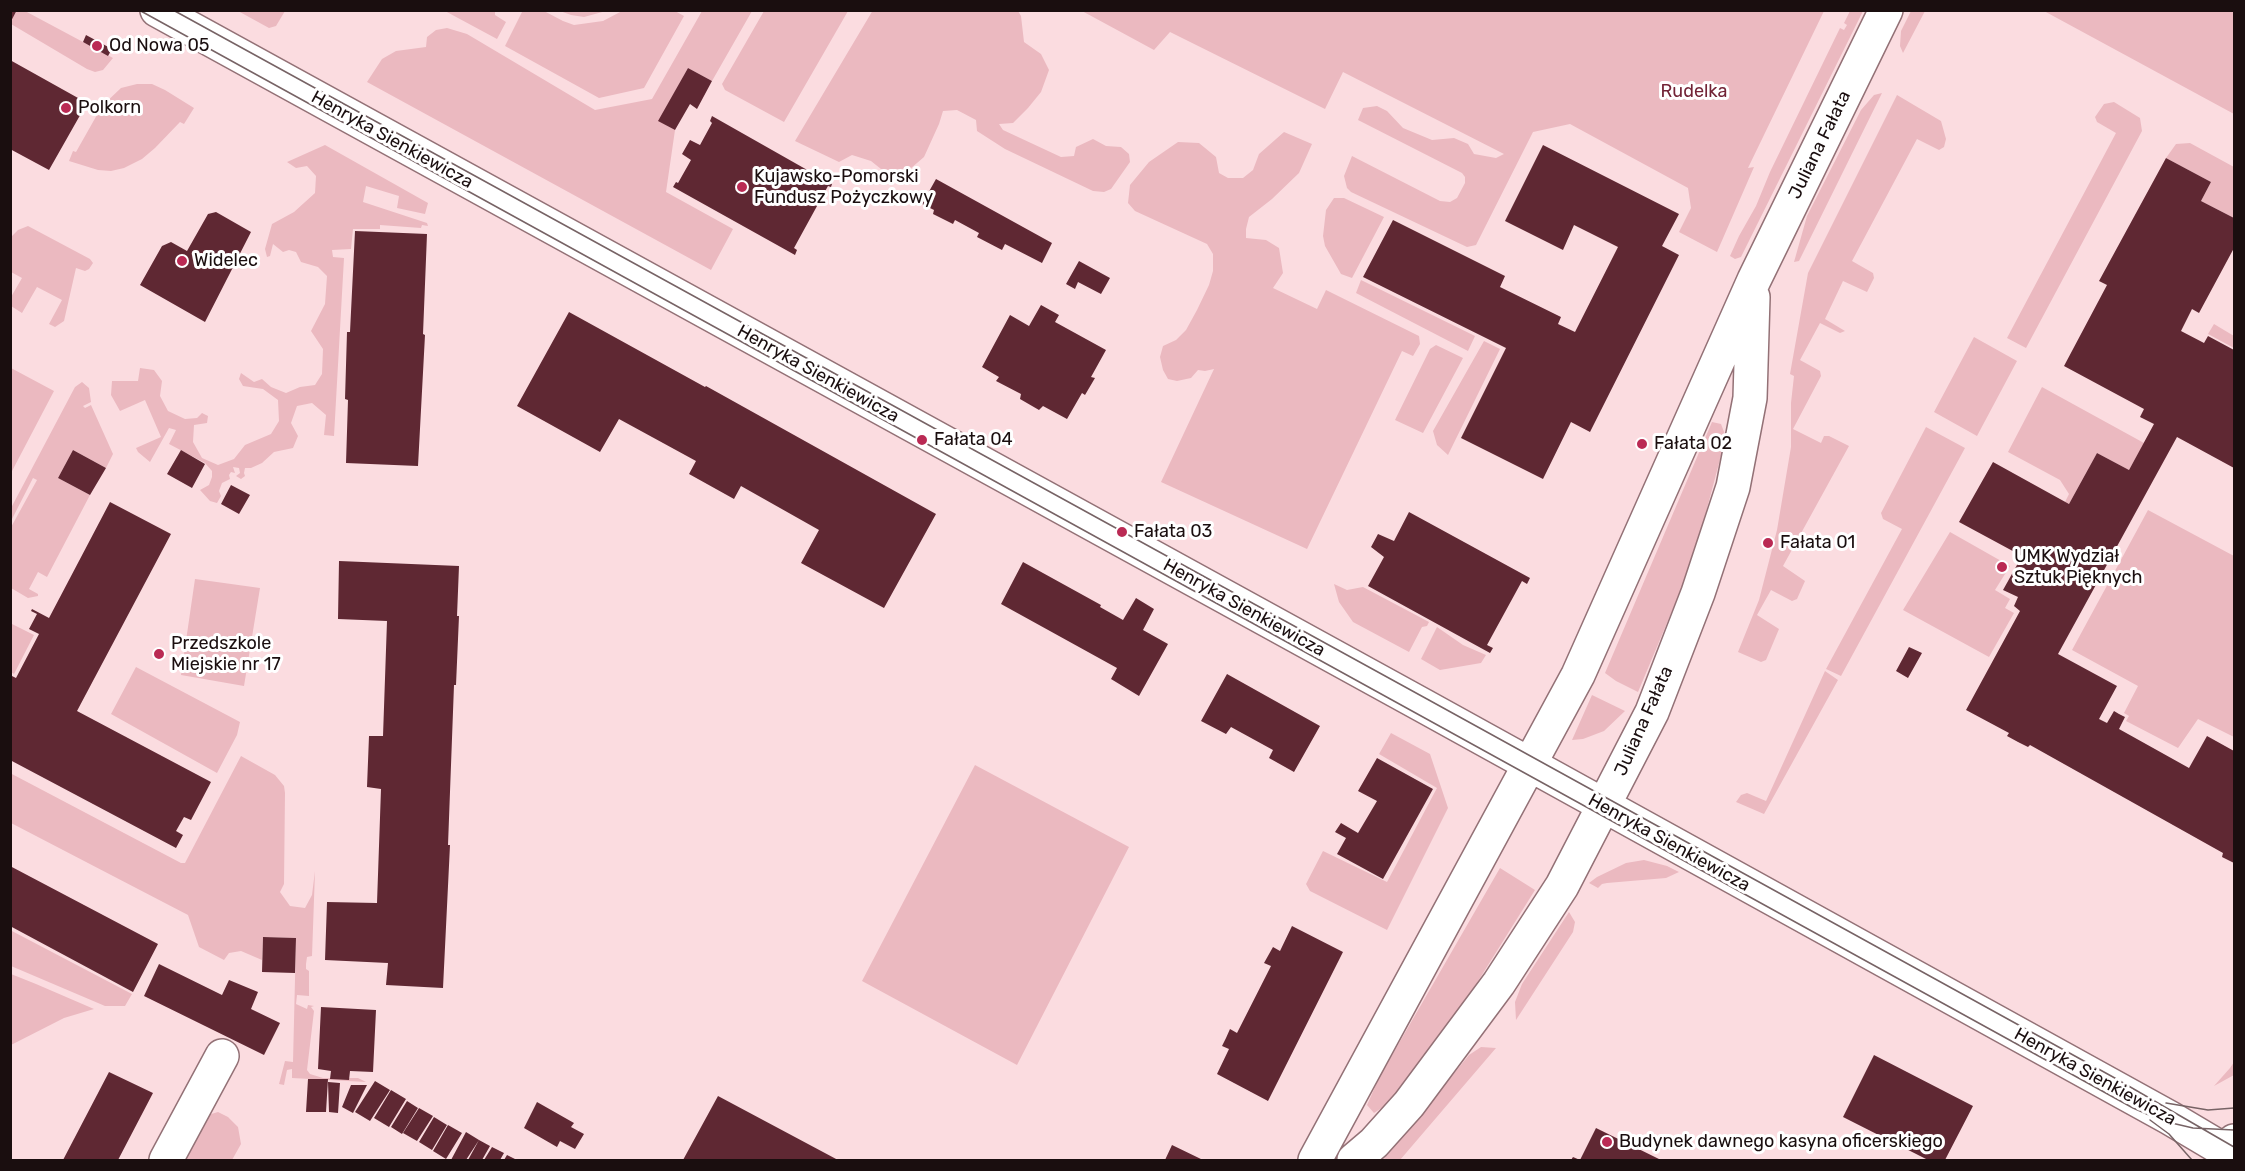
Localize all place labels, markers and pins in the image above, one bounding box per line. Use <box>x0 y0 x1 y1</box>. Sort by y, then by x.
place label: Od Nowa 05 <box>109 35 210 57</box>
marker: Od Nowa 05 <box>90 39 104 53</box>
place label: Polkorn <box>78 97 141 119</box>
marker: Polkorn <box>59 101 73 115</box>
place label: Kujawsko-Pomorski Fundusz Pożyczkowy <box>754 166 933 208</box>
marker: Kujawsko-Pomorski Fundusz Pożyczkowy <box>735 180 749 194</box>
place label: Widelec <box>194 250 258 272</box>
marker: Widelec <box>175 254 189 268</box>
place label: Fałata 04 <box>934 429 1013 451</box>
marker: Fałata 04 <box>915 433 929 447</box>
place label: Fałata 02 <box>1654 433 1732 455</box>
marker: Fałata 02 <box>1635 437 1649 451</box>
place label: Fałata 03 <box>1134 521 1212 543</box>
marker: Fałata 03 <box>1115 525 1129 539</box>
place label: Fałata 01 <box>1780 532 1855 554</box>
marker: Fałata 01 <box>1761 536 1775 550</box>
place label: UMK Wydział Sztuk Pięknych <box>2014 546 2142 588</box>
marker: UMK Wydział Sztuk Pięknych <box>1995 560 2009 574</box>
place label: Przedszkole Miejskie nr 17 <box>171 633 281 676</box>
marker: Przedszkole Miejskie nr 17 <box>152 647 166 661</box>
place label: Budynek dawnego kasyna oficerskiego <box>1619 1131 1943 1153</box>
marker: Budynek dawnego kasyna oficerskiego <box>1600 1135 1614 1149</box>

